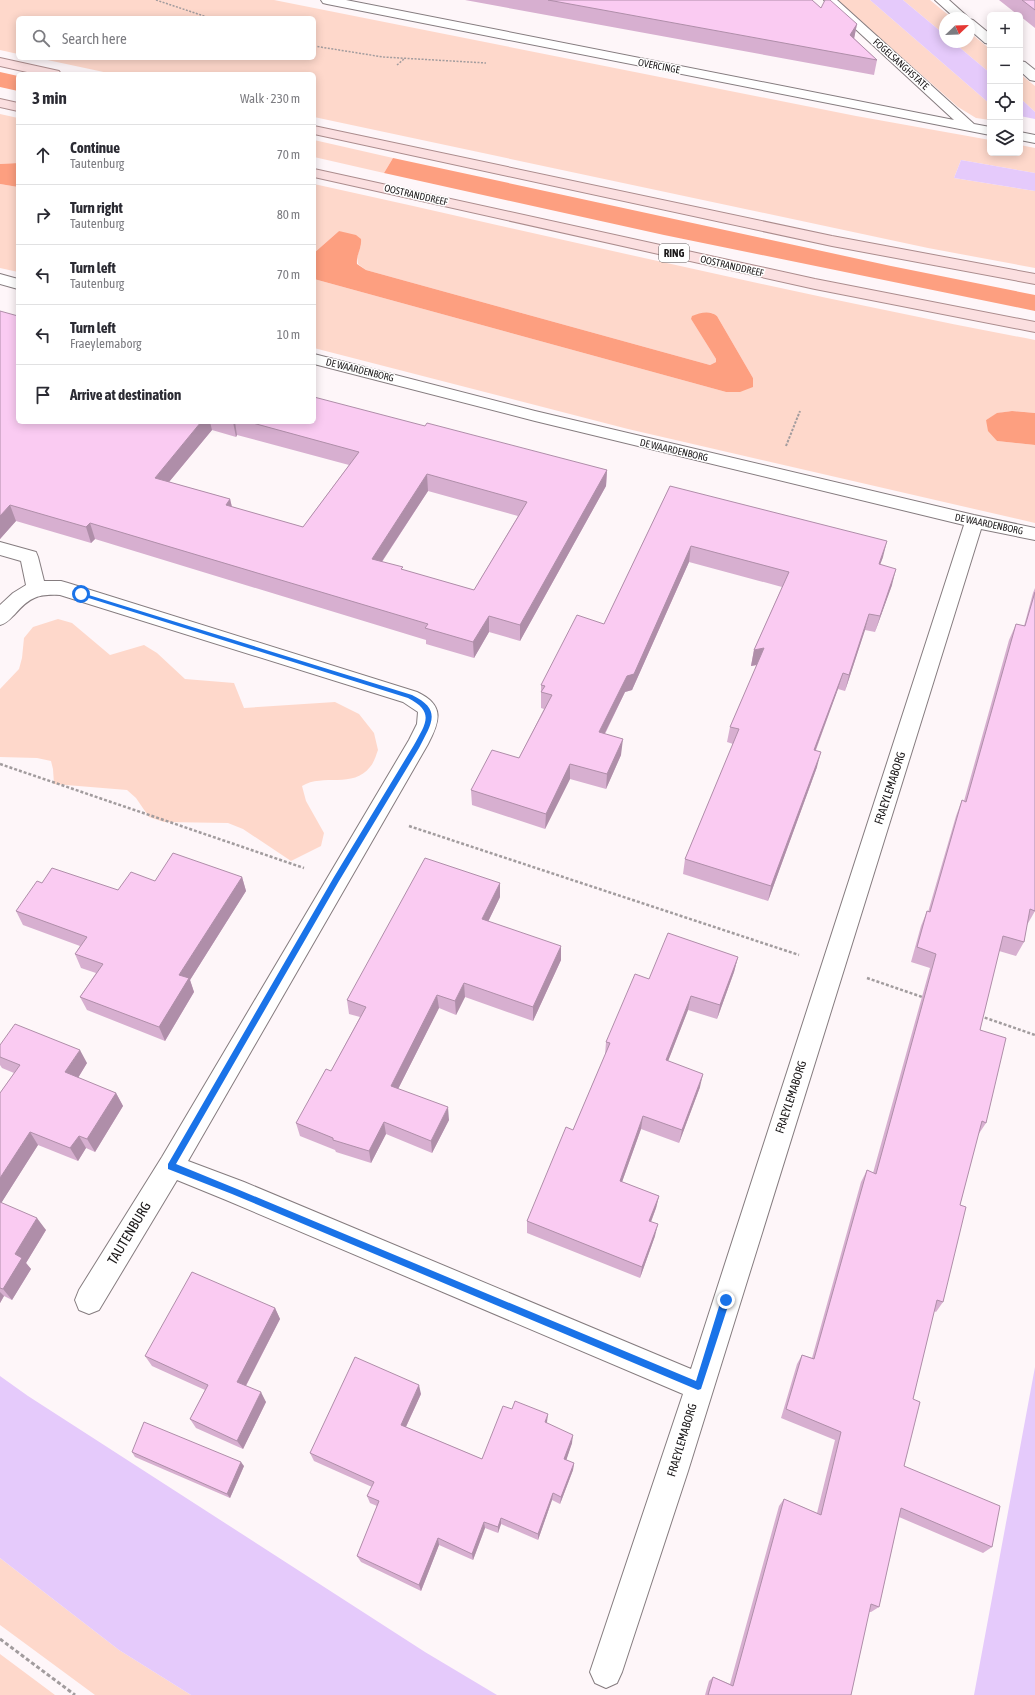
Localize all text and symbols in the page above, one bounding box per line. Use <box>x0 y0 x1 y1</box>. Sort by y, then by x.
north arrow <box>939 12 975 48</box>
map controls <box>987 12 1023 156</box>
button: + <box>987 12 1023 48</box>
search box <box>16 16 316 60</box>
icon: search <box>30 27 52 49</box>
text: Search here <box>62 30 127 47</box>
street label: FOGELSANGHSTATE <box>871 36 932 92</box>
button: − <box>987 48 1023 84</box>
street label: OVERCINGE <box>637 57 682 76</box>
button: locate <box>987 84 1023 120</box>
text: 3 min <box>32 88 67 108</box>
text: Walk · 230 m <box>240 91 300 106</box>
button: layers <box>987 120 1023 156</box>
text: Continue <box>70 139 120 156</box>
icon: ahead <box>32 144 54 166</box>
text: 70 m <box>277 147 300 162</box>
text: Tautenburg <box>70 156 124 171</box>
street label: OOSTRANDDREEF <box>383 182 449 208</box>
text: Turn right <box>70 199 123 216</box>
icon: right <box>32 204 54 226</box>
text: 80 m <box>277 207 300 222</box>
text: Tautenburg <box>70 216 124 231</box>
road number: RING <box>659 244 689 262</box>
street label: OOSTRANDDREEF <box>699 253 765 279</box>
text: Turn left <box>70 259 116 276</box>
icon: left <box>32 264 54 286</box>
text: 70 m <box>277 267 300 282</box>
text: Tautenburg <box>70 276 124 291</box>
text: Turn left <box>70 319 116 336</box>
icon: left <box>32 324 54 346</box>
text: 10 m <box>277 327 300 342</box>
text: Fraeylemaborg <box>70 336 142 351</box>
street label: DE WAARDENBORG <box>325 356 395 384</box>
icon: arrive <box>32 384 54 406</box>
text: Arrive at destination <box>70 386 181 403</box>
street label: DE WAARDENBORG <box>639 437 709 463</box>
street label: DE WAARDENBORG <box>954 511 1024 537</box>
route start <box>72 585 90 603</box>
street label: FRAEYLEMABORG <box>872 750 908 826</box>
street label: FRAEYLEMABORG <box>773 1059 809 1135</box>
street label: TAUTENBURG <box>104 1199 154 1267</box>
route end <box>717 1291 735 1309</box>
street label: FRAEYLEMABORG <box>664 1402 700 1478</box>

